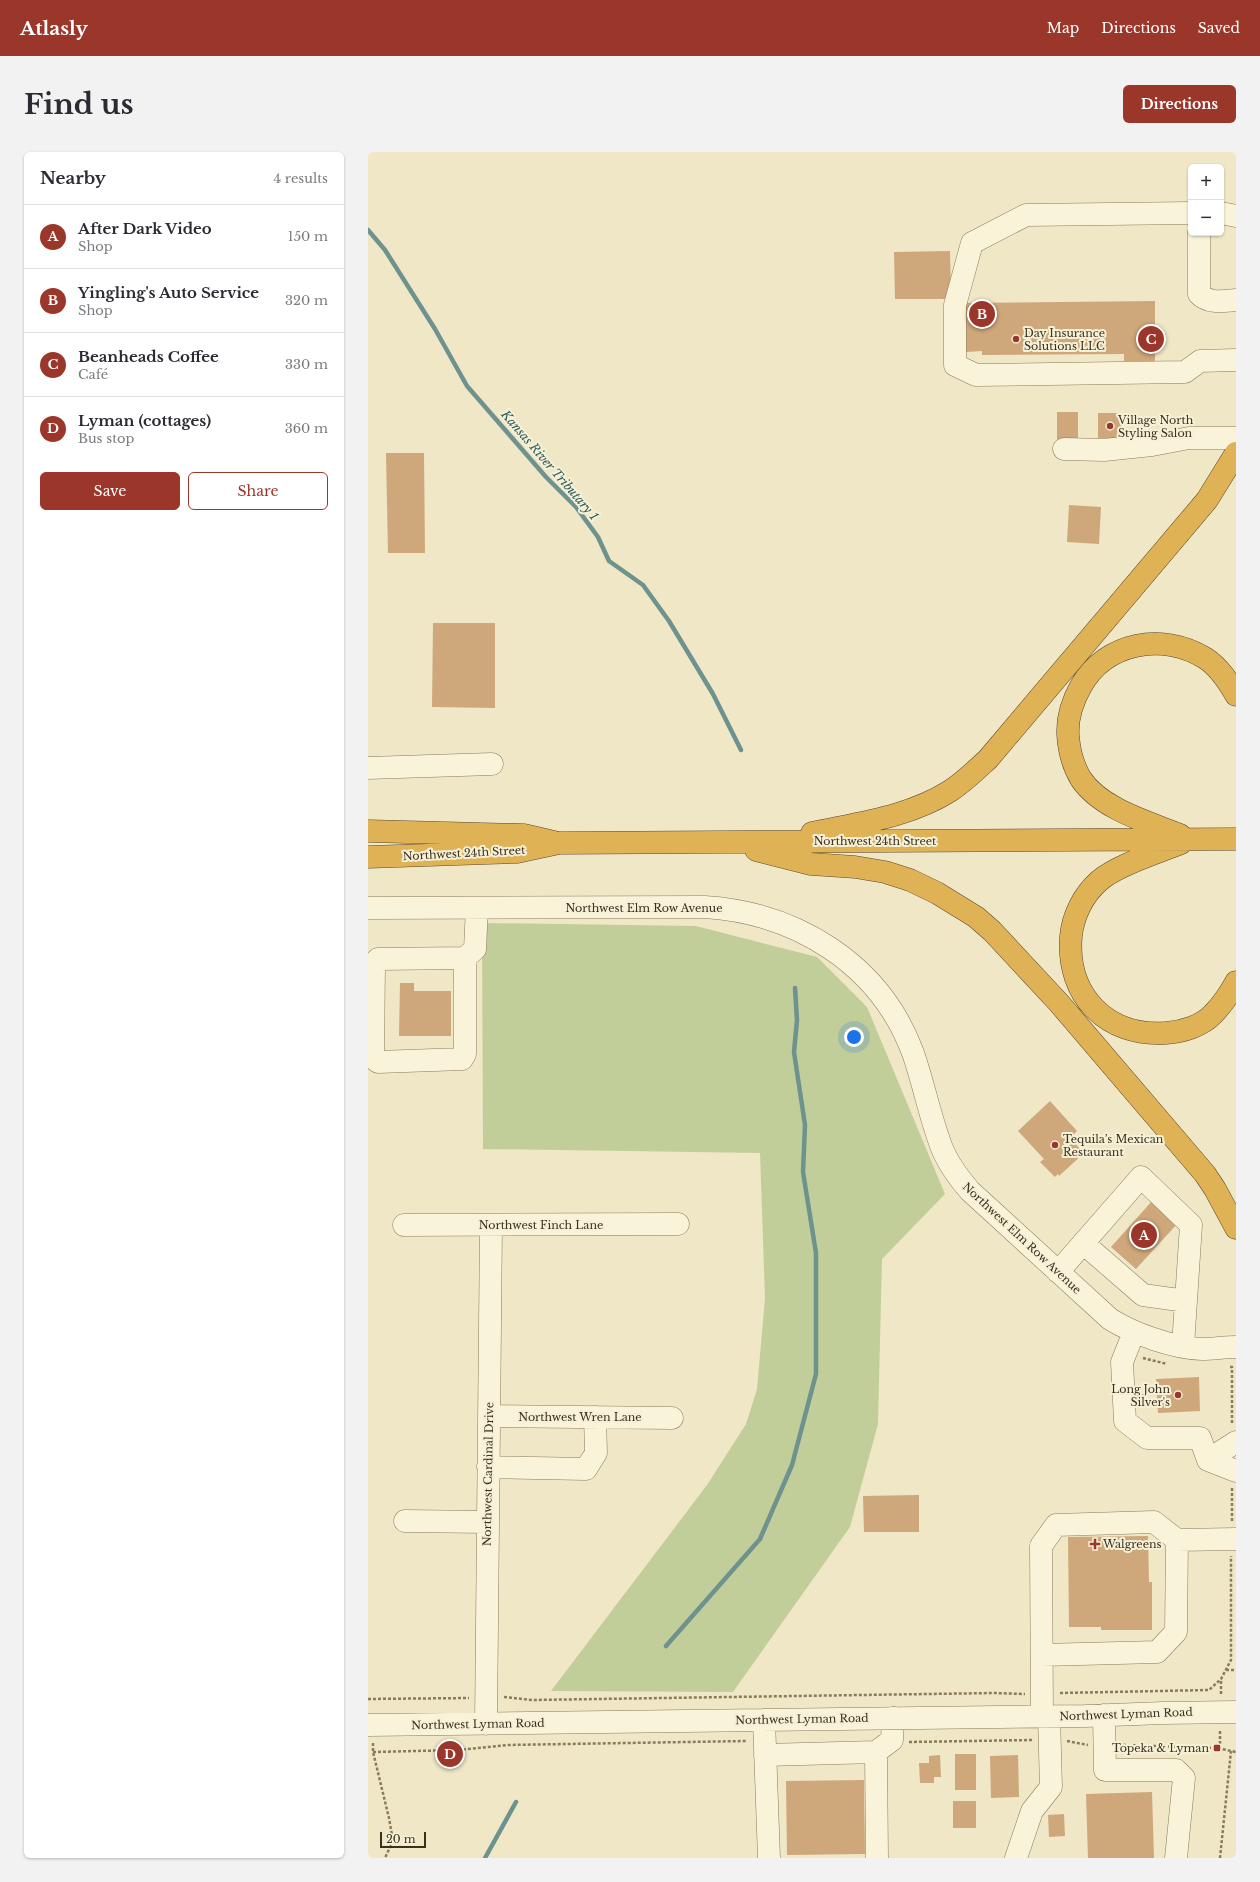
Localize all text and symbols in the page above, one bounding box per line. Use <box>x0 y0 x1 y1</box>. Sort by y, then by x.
text: Atlasly <box>20 17 88 40</box>
text: Map <box>1047 19 1079 37</box>
text: Directions <box>1101 19 1176 37</box>
text: Saved <box>1198 19 1240 37</box>
button: Directions <box>1123 85 1236 123</box>
text: Find us <box>24 87 134 122</box>
map controls <box>1188 164 1224 236</box>
button: + <box>1188 164 1224 200</box>
text: Nearby <box>40 168 106 189</box>
text: 4 results <box>274 170 328 187</box>
button: − <box>1188 200 1224 236</box>
text: After Dark Video <box>78 219 212 238</box>
text: A <box>48 228 58 245</box>
text: 150 m <box>288 228 328 245</box>
text: Shop <box>78 238 113 255</box>
text: Yingling's Auto Service <box>78 283 259 302</box>
text: B <box>48 292 58 309</box>
text: 320 m <box>285 292 328 309</box>
pin: B <box>969 299 995 329</box>
text: Shop <box>78 302 113 319</box>
pin: C <box>1138 324 1164 354</box>
place label: Day Insurance Solutions LLC <box>1024 326 1105 353</box>
marker: Day Insurance Solutions LLC <box>1011 334 1021 344</box>
text: Beanheads Coffee <box>78 347 219 366</box>
text: C <box>48 356 58 373</box>
text: 330 m <box>285 356 328 373</box>
text: Café <box>78 366 108 383</box>
water label: Kansas River Tributary 1 <box>498 406 602 523</box>
text: Lyman (cottages) <box>78 411 211 430</box>
place label: Village North Styling Salon <box>1117 413 1194 440</box>
text: D <box>47 420 59 437</box>
text: 360 m <box>285 420 328 437</box>
marker: Village North Styling Salon <box>1105 421 1115 431</box>
text: Bus stop <box>78 430 134 447</box>
button: Save <box>40 472 180 510</box>
button: Share <box>188 472 328 510</box>
street label: Northwest 24th Street <box>814 834 937 848</box>
street label: Northwest 24th Street <box>402 843 526 863</box>
street label: Northwest Elm Row Avenue <box>565 901 723 915</box>
your location <box>844 1027 864 1047</box>
place label: Tequila’s Mexican Restaurant <box>1063 1132 1164 1159</box>
marker: Tequila’s Mexican Restaurant <box>1050 1140 1060 1150</box>
street label: Northwest Elm Row Avenue <box>960 1179 1084 1297</box>
street label: Northwest Finch Lane <box>479 1218 603 1232</box>
pin: A <box>1131 1220 1157 1250</box>
place label: Long John Silver's <box>1111 1382 1170 1409</box>
marker: Long John Silver's <box>1173 1390 1183 1400</box>
street label: Northwest Cardinal Drive <box>480 1402 496 1546</box>
street label: Northwest Wren Lane <box>518 1410 642 1424</box>
place label: Walgreens <box>1102 1537 1162 1551</box>
marker: Walgreens <box>1090 1539 1100 1549</box>
street label: Northwest Lyman Road <box>1059 1705 1193 1723</box>
street label: Northwest Lyman Road <box>735 1711 869 1727</box>
street label: Northwest Lyman Road <box>411 1716 545 1732</box>
pin: D <box>437 1739 463 1769</box>
place label: Topeka & Lyman <box>1112 1741 1209 1755</box>
marker: Topeka & Lyman <box>1212 1743 1222 1753</box>
scale bar <box>380 1830 426 1849</box>
text: 20 m <box>386 1832 416 1846</box>

